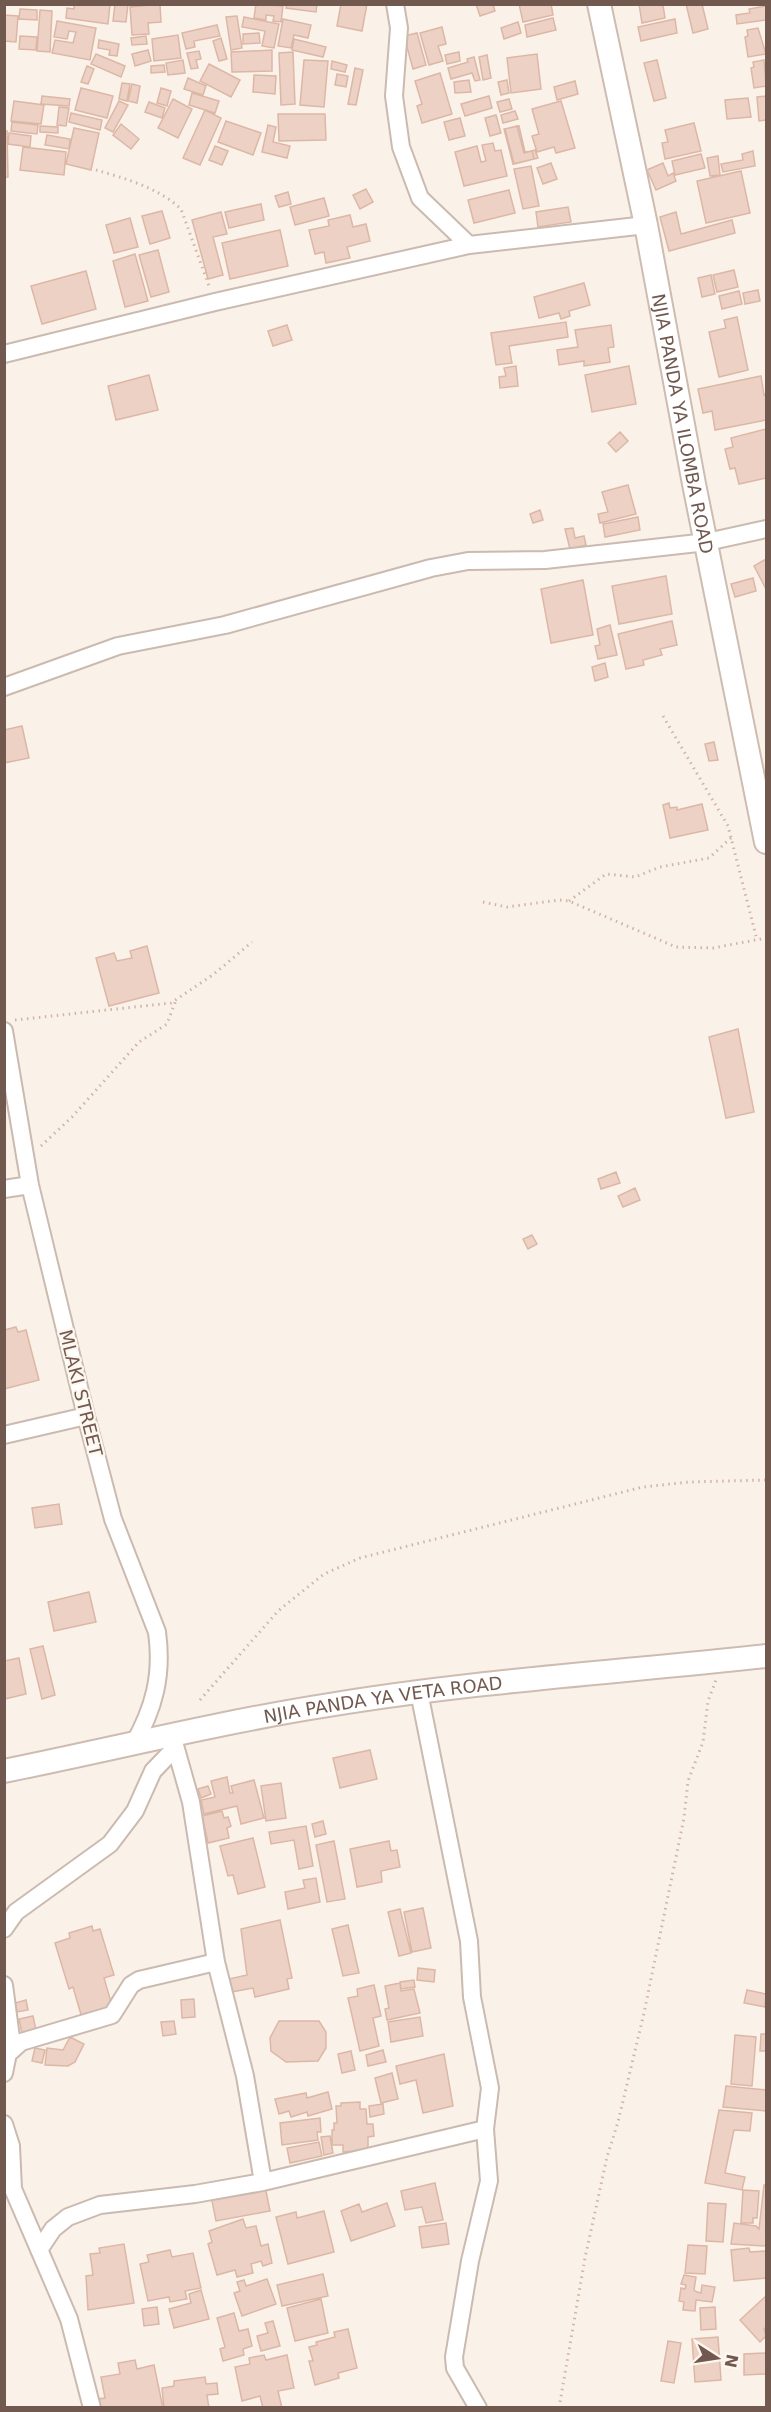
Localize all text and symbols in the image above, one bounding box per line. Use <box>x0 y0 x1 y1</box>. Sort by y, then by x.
street label: NJIA PANDA YA ILOMBA ROAD <box>648 292 718 555</box>
street label: MLAKI STREET <box>55 1327 107 1459</box>
street label: NJIA PANDA YA VETA ROAD <box>262 1672 503 1727</box>
north arrow <box>687 2328 747 2388</box>
text: N <box>720 2352 742 2370</box>

